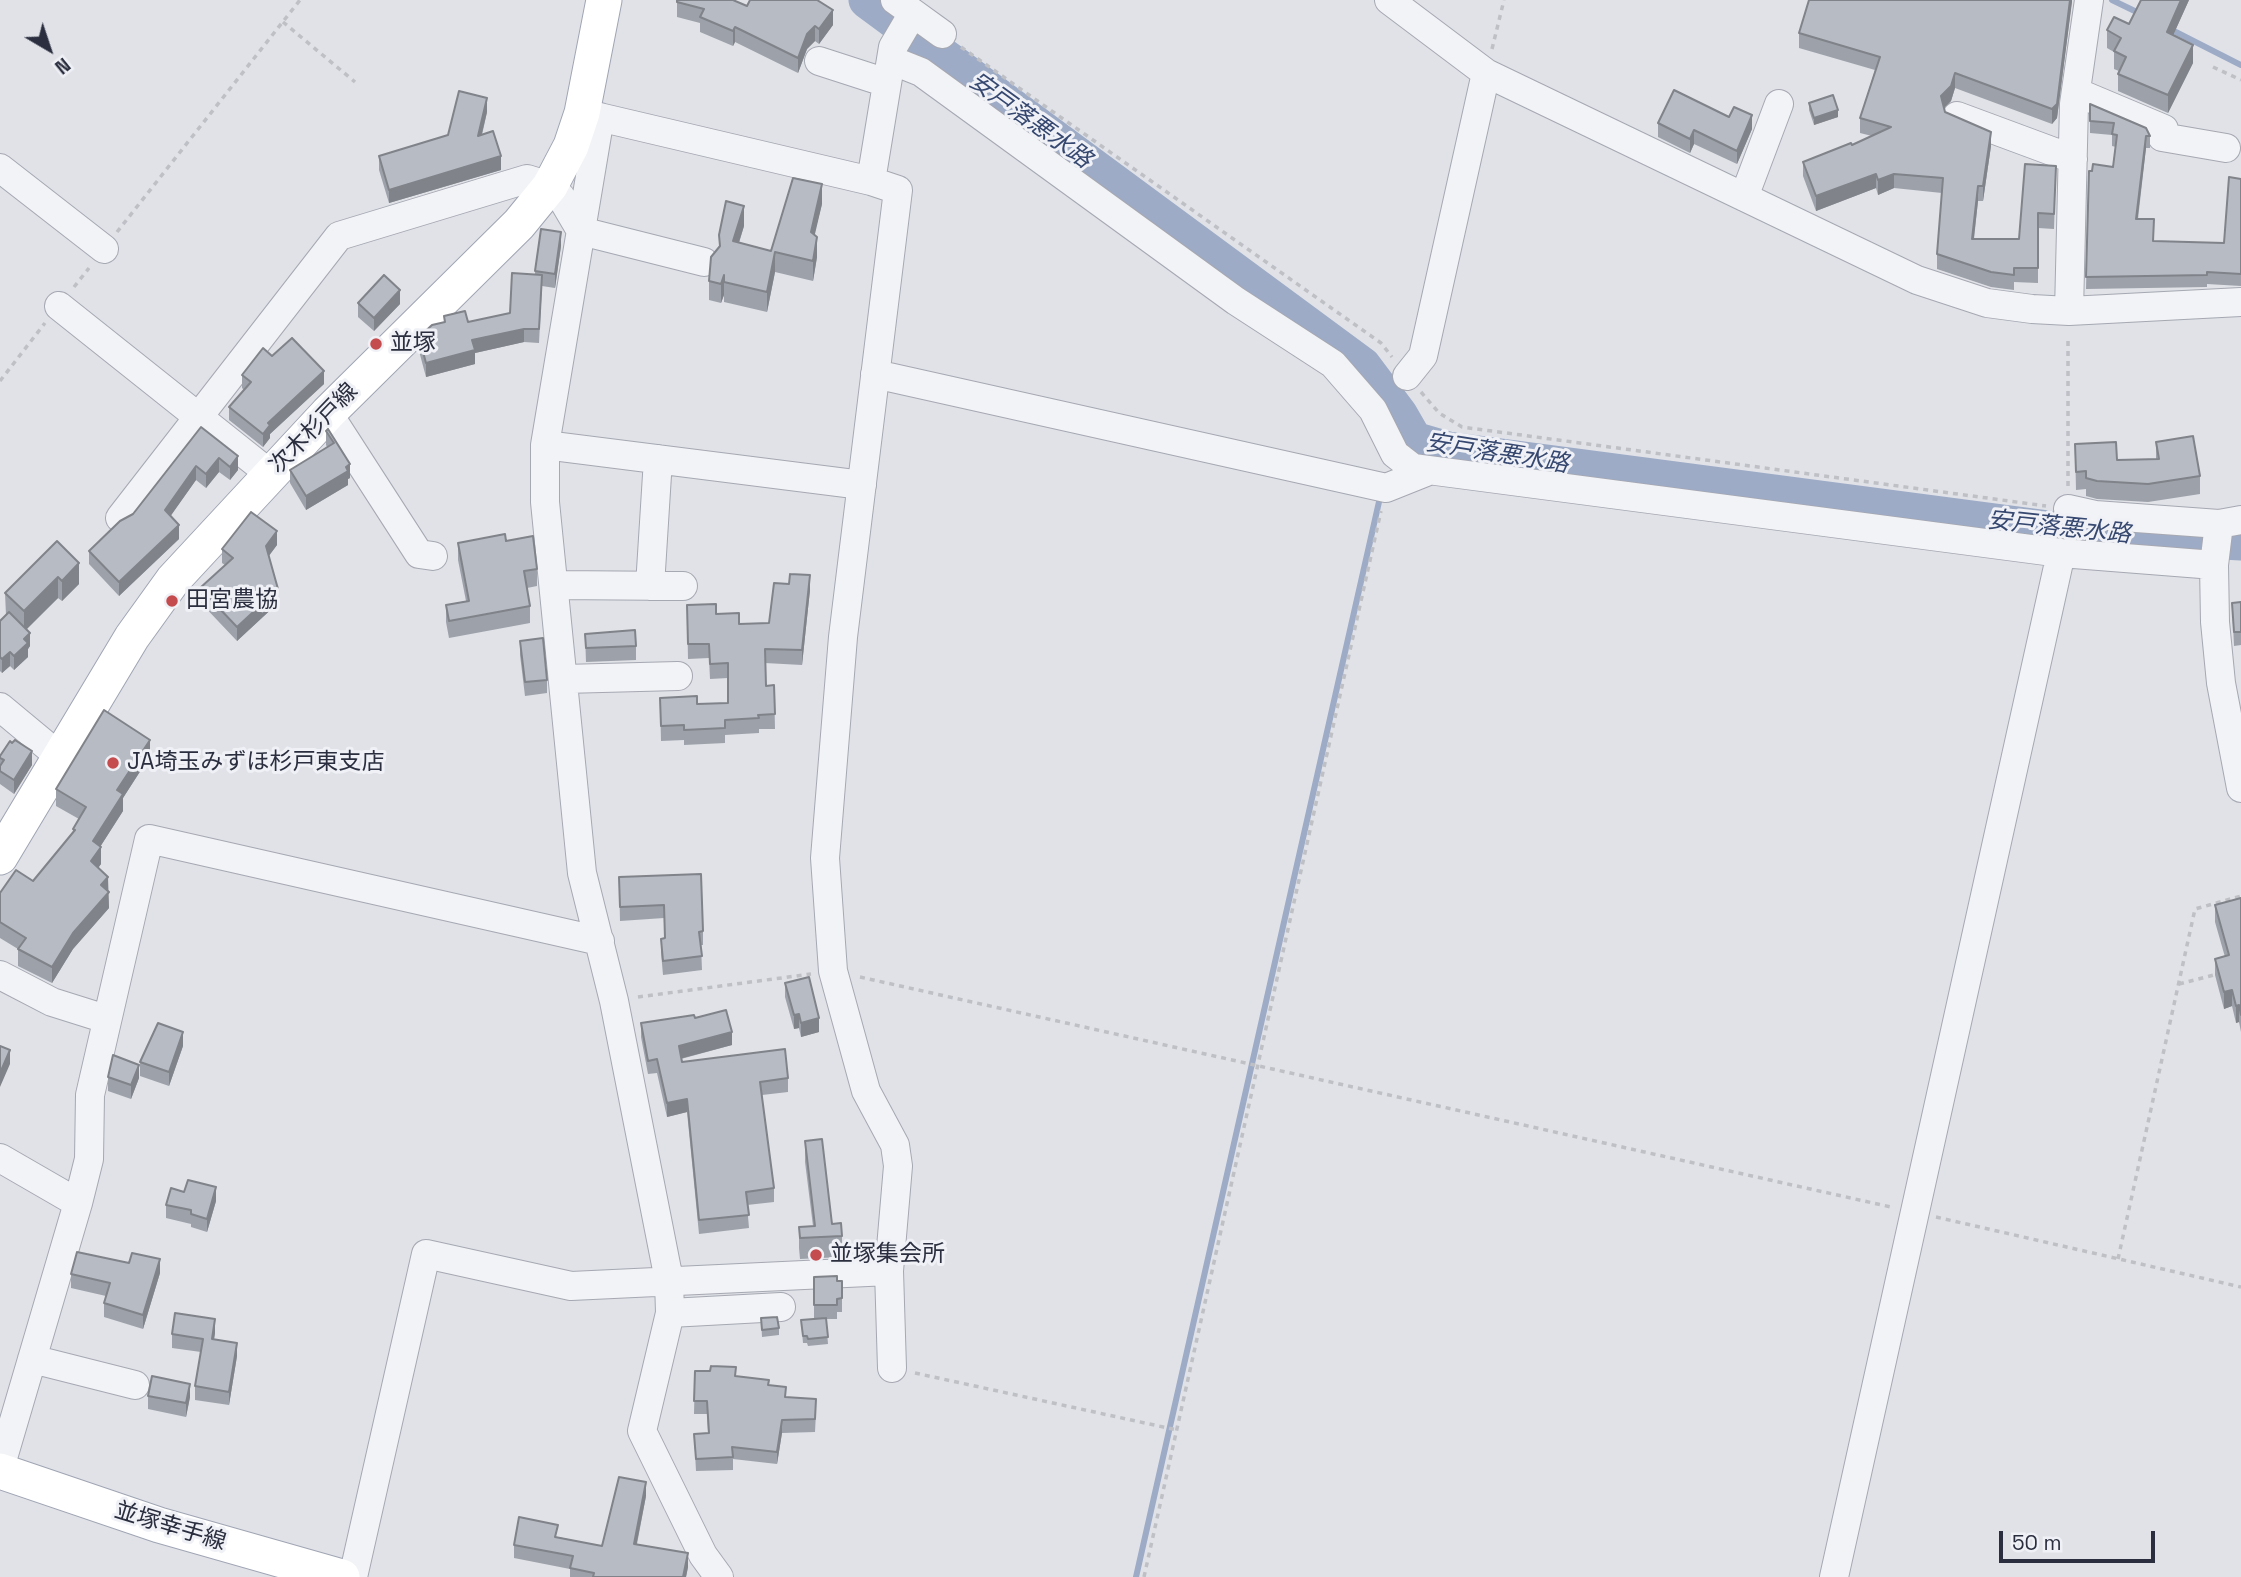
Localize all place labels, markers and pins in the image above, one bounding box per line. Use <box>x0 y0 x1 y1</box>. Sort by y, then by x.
place label: 並塚 <box>390 330 436 358</box>
marker: 並塚 <box>368 336 384 352</box>
place label: 田宮農協 <box>186 587 278 615</box>
marker: 田宮農協 <box>164 593 180 609</box>
place label: JA埼玉みずほ杉戸東支店 <box>127 749 384 777</box>
marker: JA埼玉みずほ杉戸東支店 <box>105 755 121 771</box>
place label: 並塚集会所 <box>830 1241 945 1269</box>
marker: 並塚集会所 <box>808 1247 824 1263</box>

